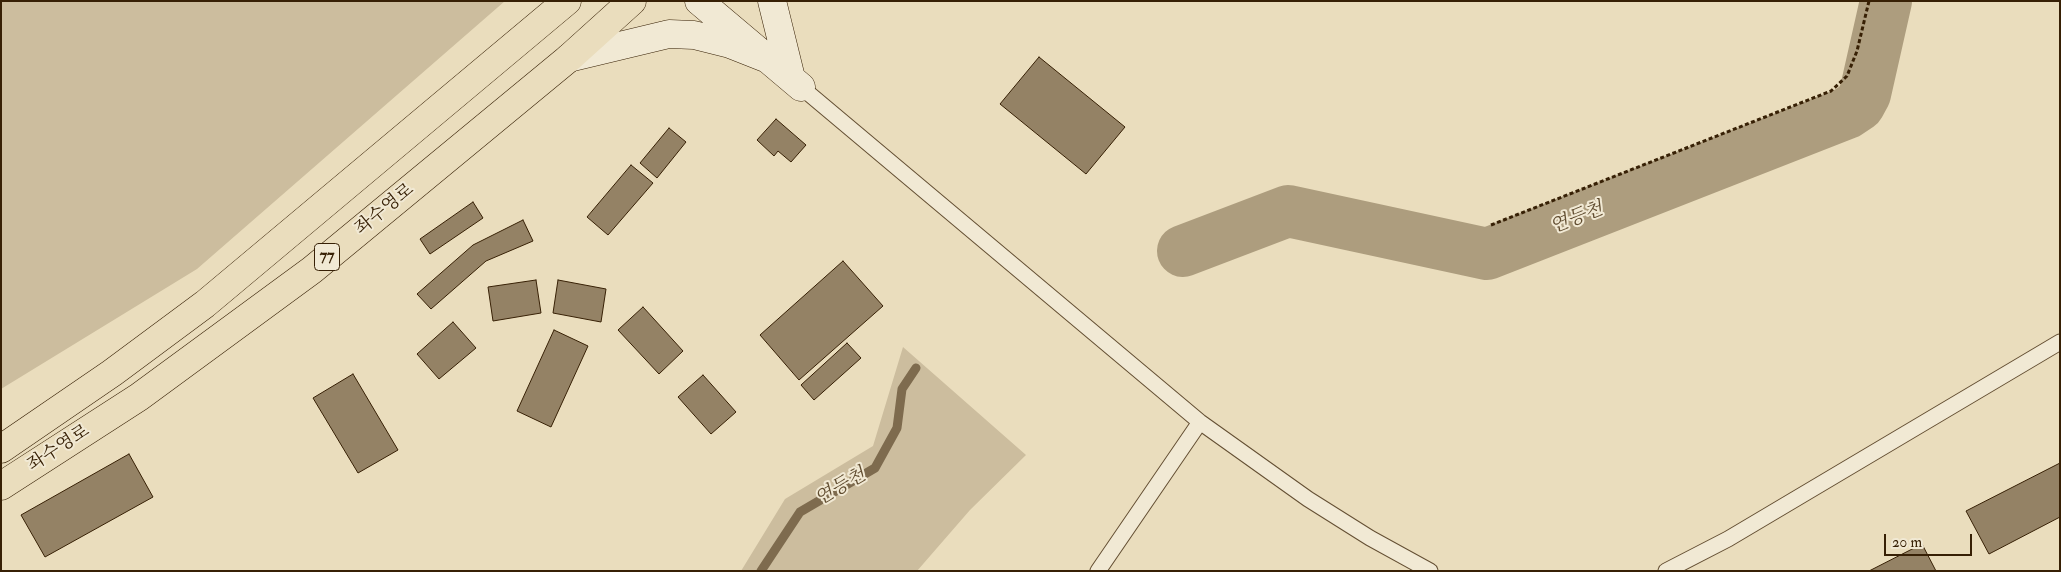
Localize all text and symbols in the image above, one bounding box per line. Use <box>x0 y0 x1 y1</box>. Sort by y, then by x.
street label: 좌수영로 <box>351 180 419 240</box>
water label: 연등천 <box>1547 198 1607 240</box>
road number: 77 <box>314 243 340 270</box>
street label: 좌수영로 <box>24 421 94 477</box>
water label: 연등천 <box>811 464 871 512</box>
scale bar <box>1886 524 1974 556</box>
text: 20 m <box>1892 533 1922 552</box>

